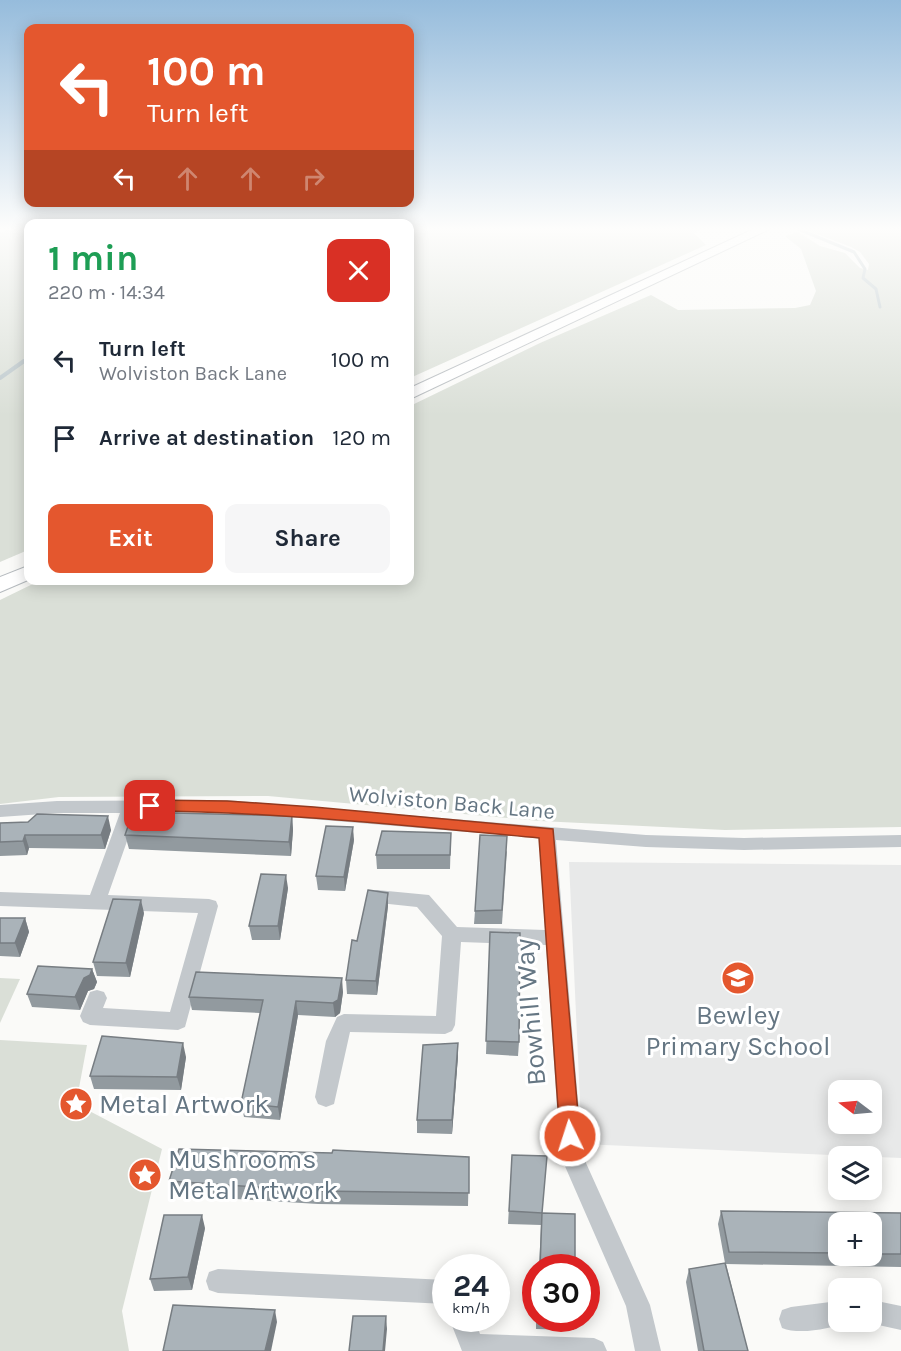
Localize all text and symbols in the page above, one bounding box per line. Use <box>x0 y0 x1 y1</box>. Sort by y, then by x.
text: 100 m <box>147 46 266 96</box>
icon: left <box>48 48 126 126</box>
text: Turn left <box>147 97 248 129</box>
icon: left <box>108 162 141 195</box>
icon: ahead <box>171 162 204 195</box>
icon: ahead <box>234 162 267 195</box>
icon: right <box>297 162 330 195</box>
text: 1 min <box>48 237 138 279</box>
button: close <box>327 239 390 302</box>
text: 220 m · 14:34 <box>48 281 165 304</box>
text: Turn left <box>99 336 186 362</box>
icon: left <box>48 344 81 377</box>
text: 100 m <box>331 347 390 373</box>
text: Wolviston Back Lane <box>99 362 287 385</box>
icon: arrive <box>48 422 81 455</box>
text: Arrive at destination <box>99 425 314 451</box>
text: 120 m <box>332 425 391 451</box>
button: Exit <box>48 504 213 573</box>
button: Share <box>225 504 390 573</box>
pin <box>124 780 175 831</box>
street label: Wolviston Back Lane <box>348 781 556 825</box>
icon: arrive <box>133 789 166 822</box>
street label: Bowhill Way <box>508 937 552 1087</box>
school or university icon: Bewley Primary School <box>720 960 756 996</box>
place label: Bewley Primary School <box>645 999 831 1062</box>
north arrow <box>828 1080 882 1134</box>
map controls <box>828 1080 882 1332</box>
place icon: Metal Artwork <box>58 1086 94 1122</box>
place label: Metal Artwork <box>99 1088 269 1120</box>
position arrow <box>538 1104 602 1168</box>
place label: Mushrooms Metal Artwork <box>168 1143 338 1206</box>
button: layers <box>828 1146 882 1200</box>
place icon: Mushrooms Metal Artwork <box>127 1157 163 1193</box>
button: + <box>828 1212 882 1266</box>
speed limit sign: 30 <box>522 1254 600 1332</box>
text: 24 <box>453 1268 489 1304</box>
button: − <box>828 1278 882 1332</box>
text: km/h <box>452 1299 490 1317</box>

